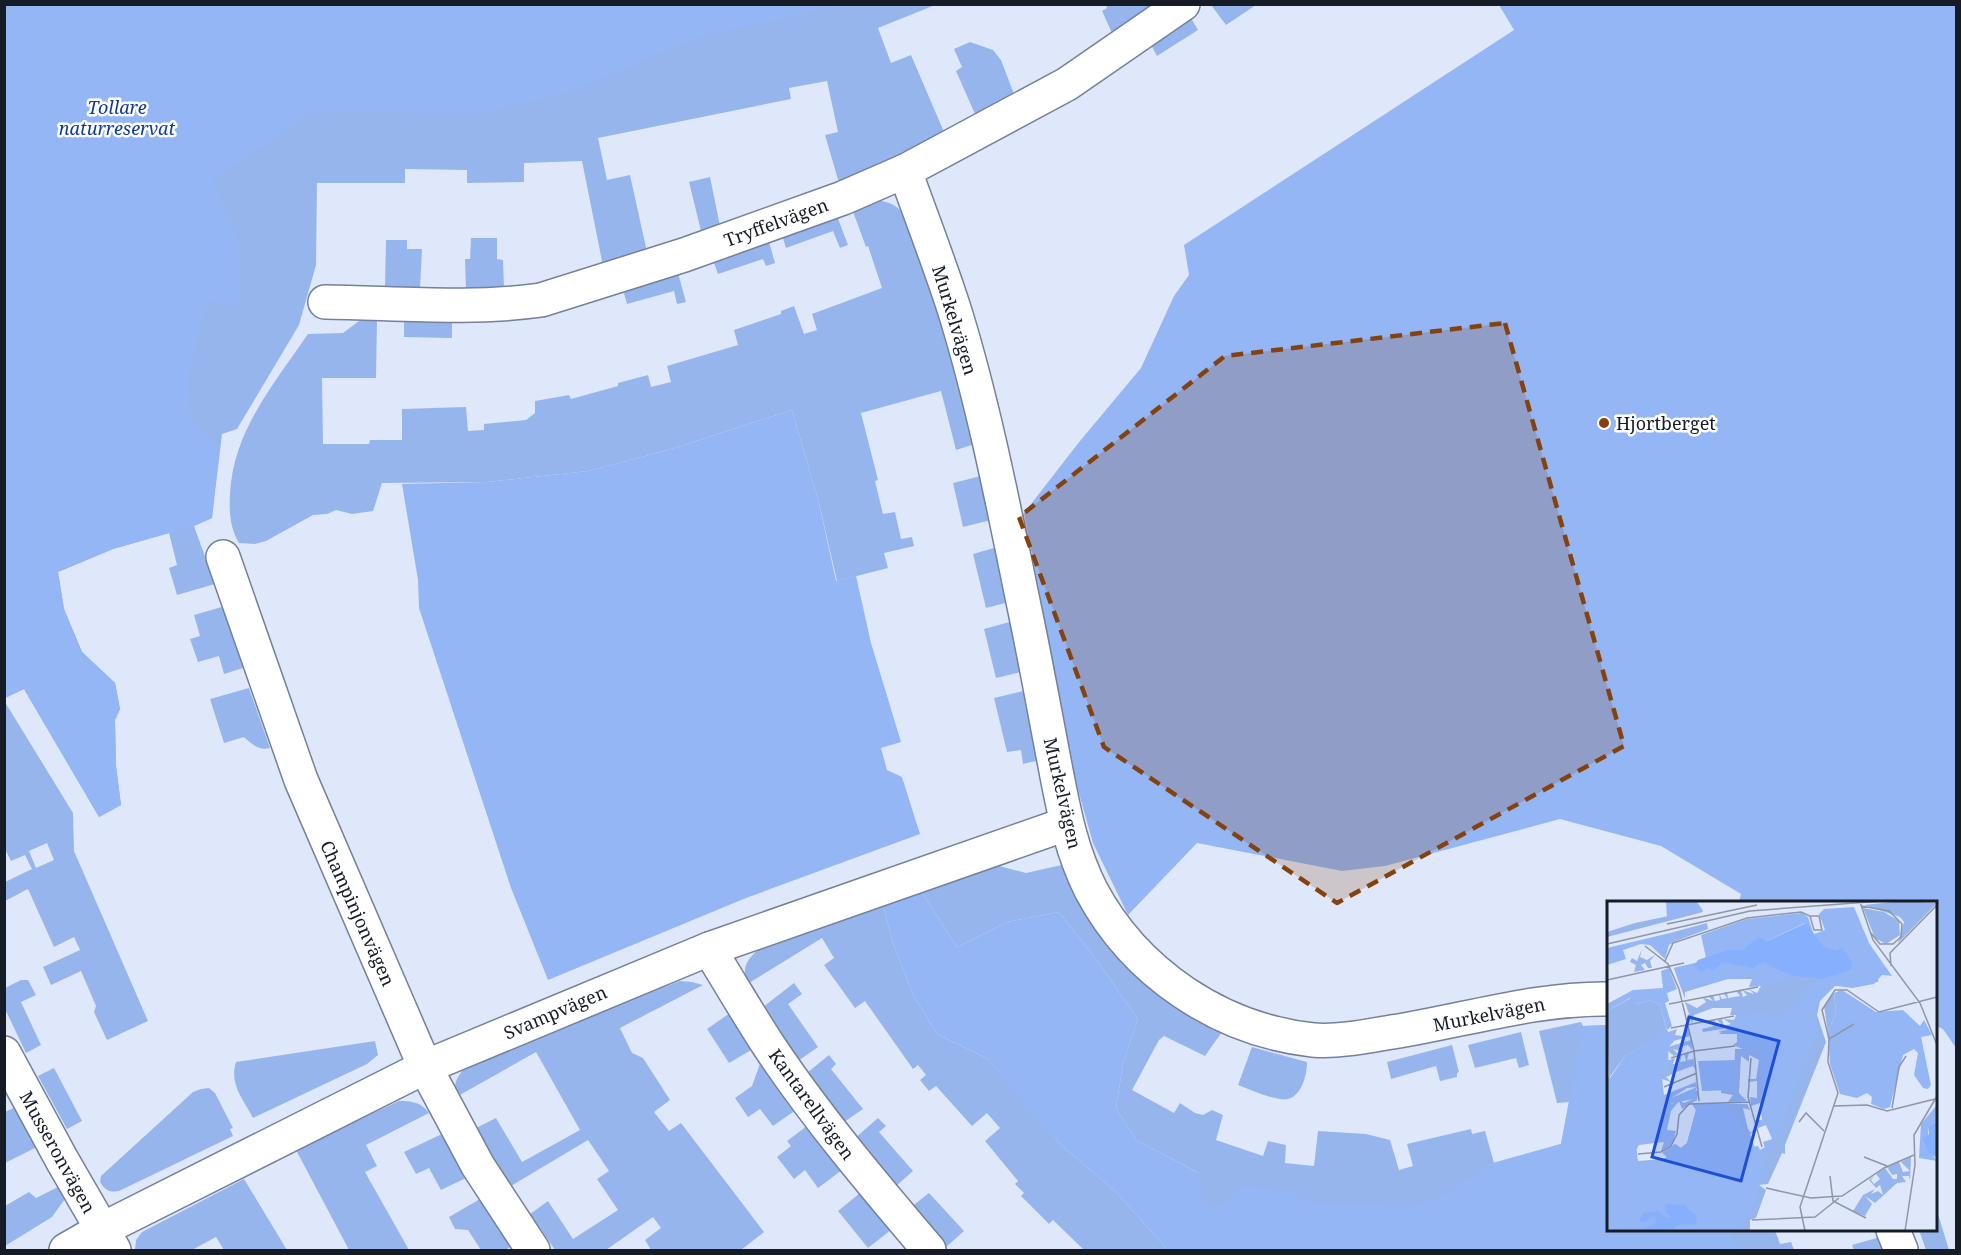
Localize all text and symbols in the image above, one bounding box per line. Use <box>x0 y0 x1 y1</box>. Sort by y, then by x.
park label: Tollare naturreservat <box>59 95 176 140</box>
street label: Tryffelvägen <box>721 192 832 252</box>
street label: Murkelvägen <box>927 262 983 378</box>
place label: Hjortberget <box>1616 411 1716 435</box>
marker: Hjortberget <box>1597 416 1611 430</box>
street label: Murkelvägen <box>1039 735 1088 851</box>
street label: Champinjonvägen <box>315 836 401 990</box>
inset map <box>1607 901 1937 1231</box>
street label: Svampvägen <box>500 979 611 1045</box>
street label: Murkelvägen <box>1431 991 1547 1037</box>
street label: Kantarellvägen <box>764 1044 861 1165</box>
street label: Musseronvägen <box>15 1087 102 1218</box>

